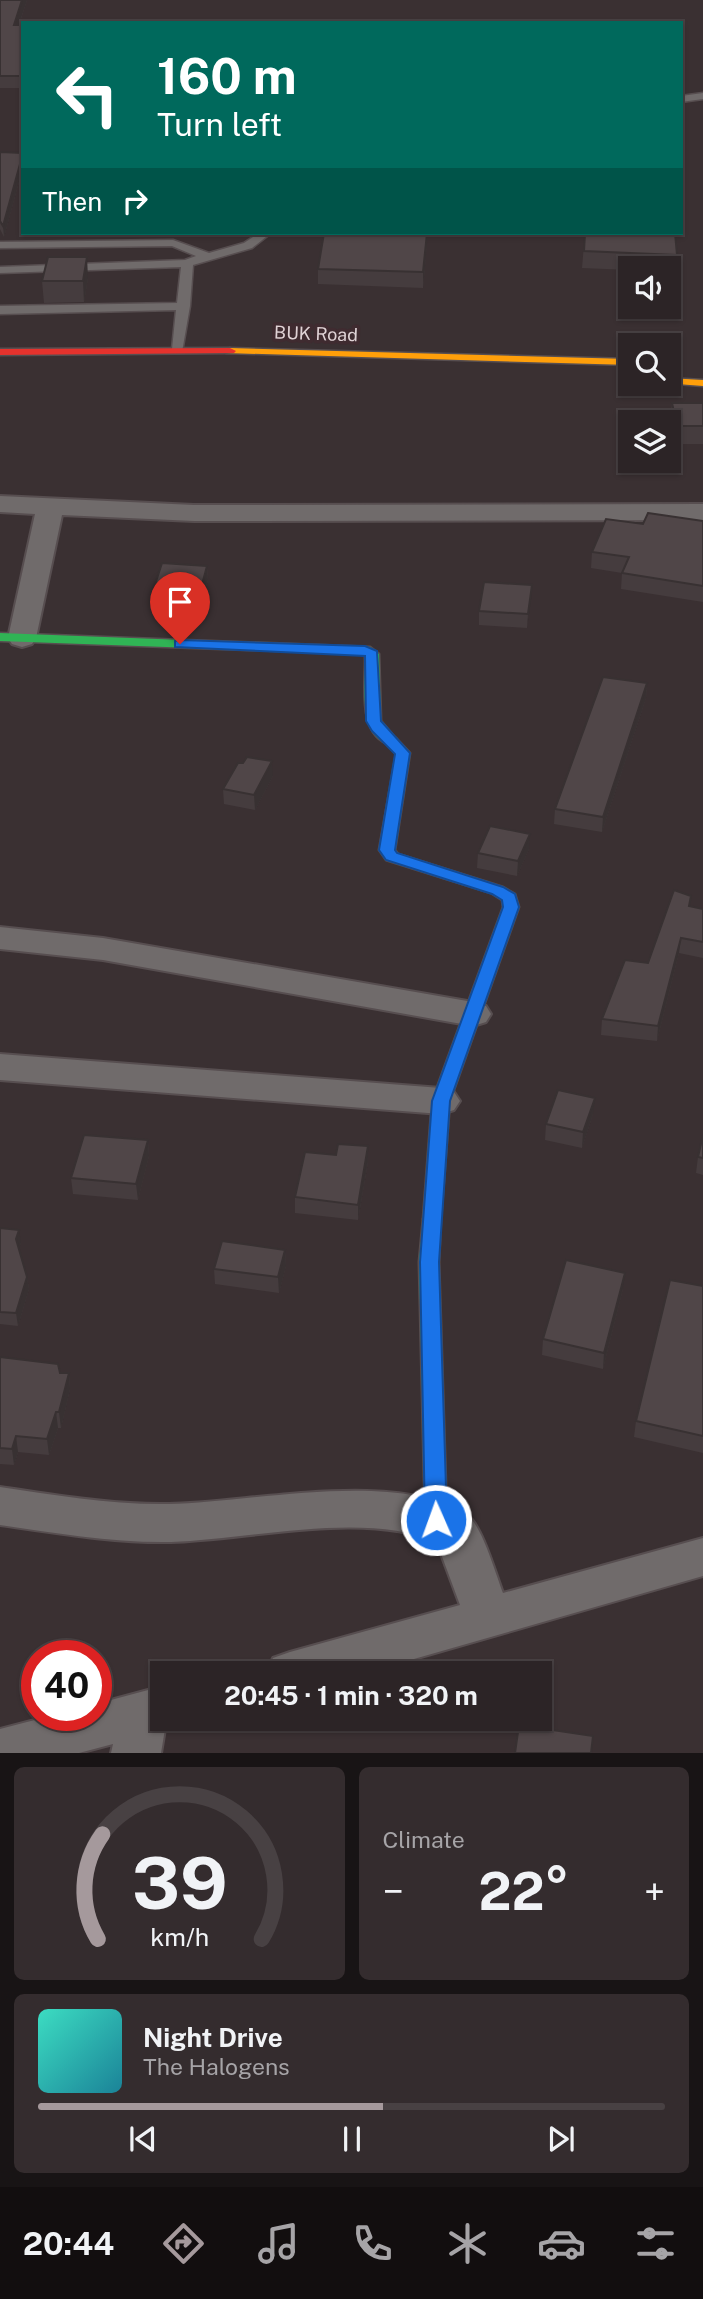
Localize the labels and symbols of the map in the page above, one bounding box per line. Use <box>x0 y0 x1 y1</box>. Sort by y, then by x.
street label: BUK Road <box>274 322 358 345</box>
pin <box>150 572 210 644</box>
position arrow <box>399 1483 473 1557</box>
speed limit sign: 40 <box>21 1640 112 1731</box>

